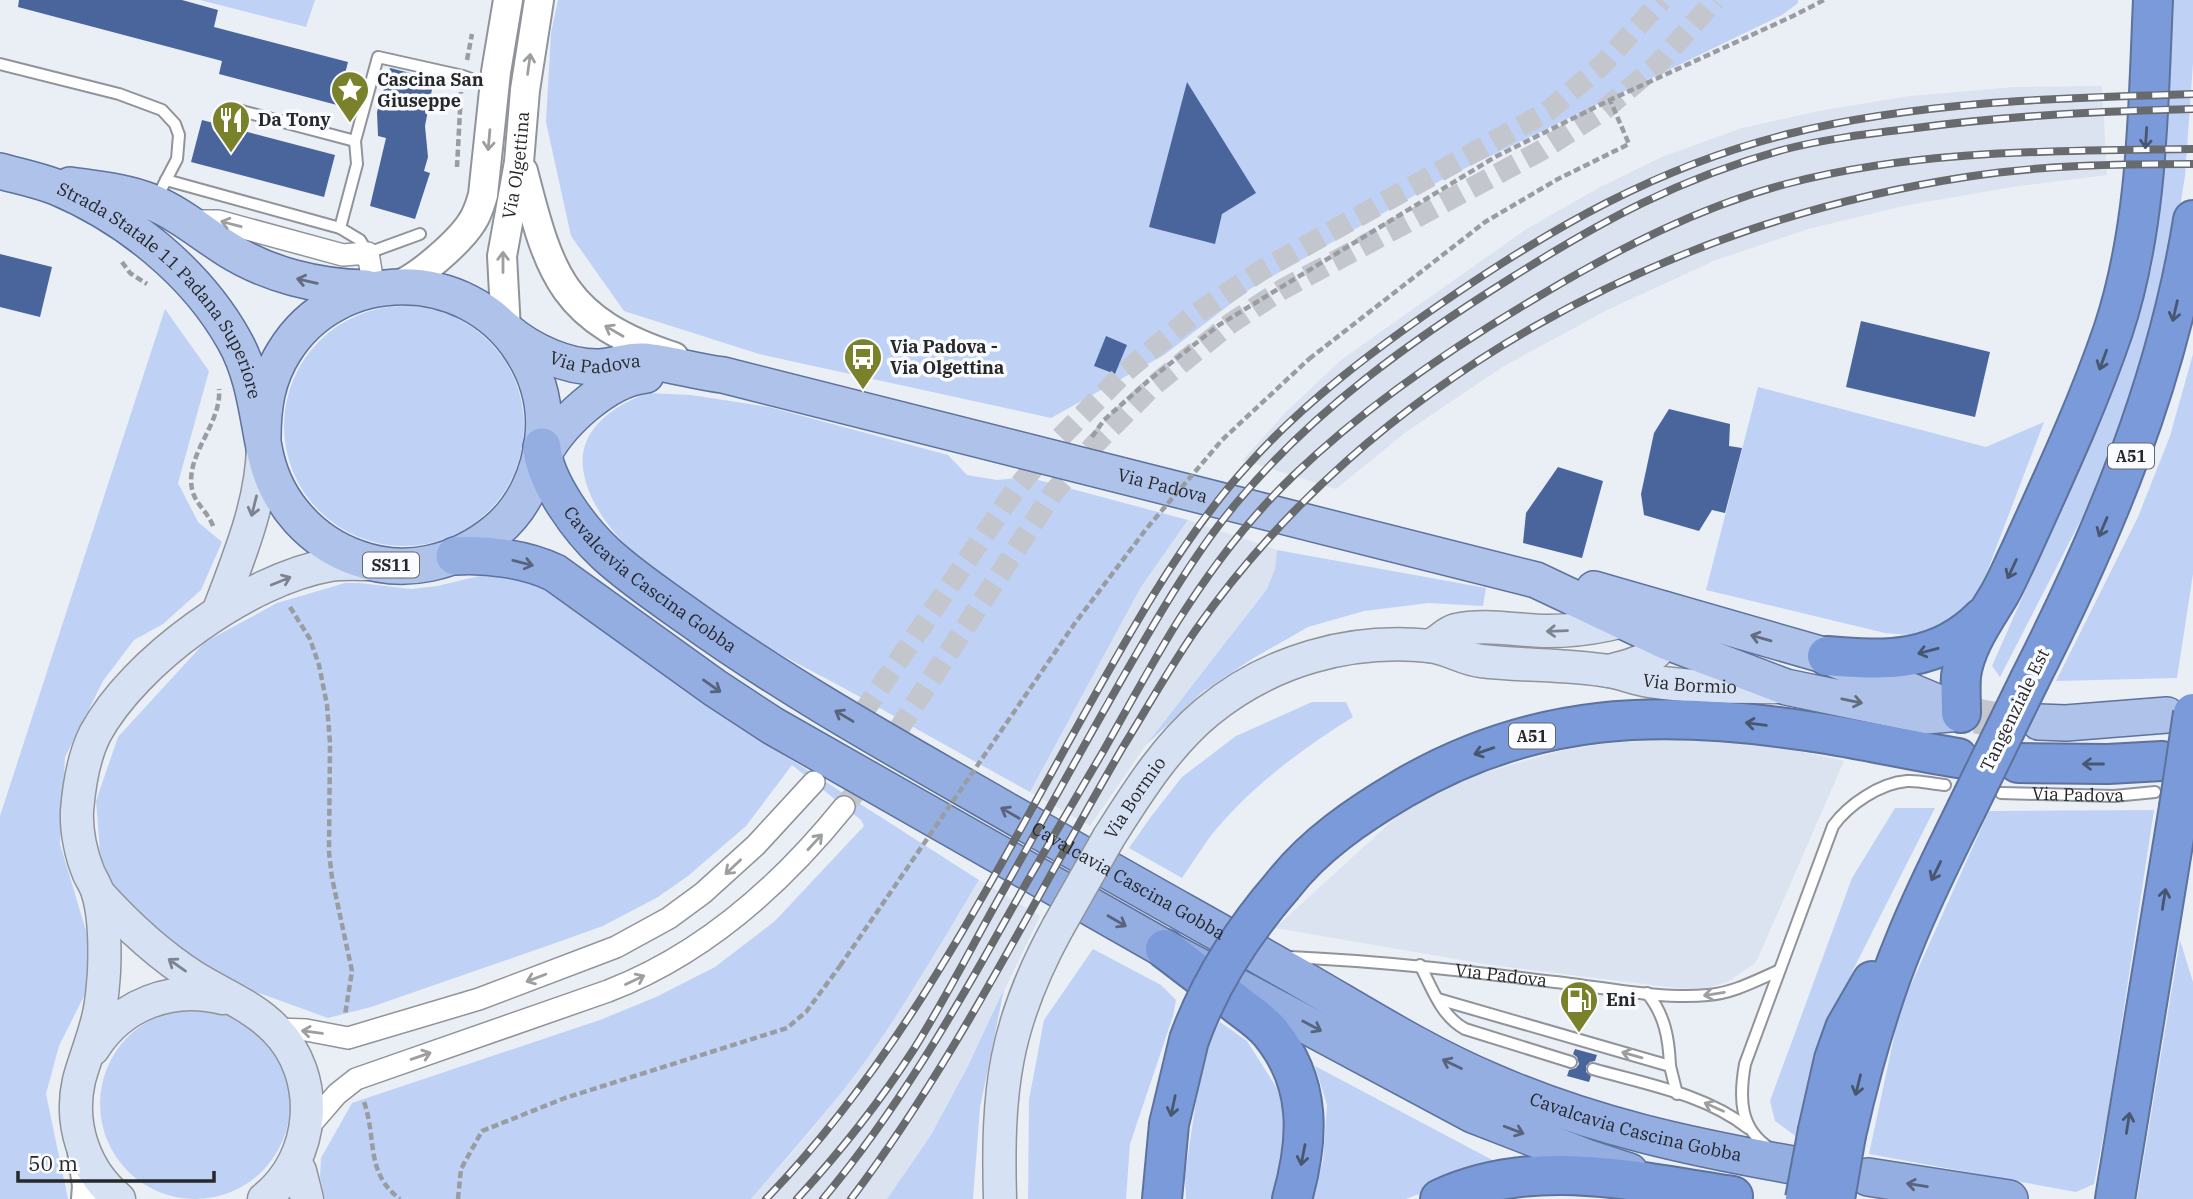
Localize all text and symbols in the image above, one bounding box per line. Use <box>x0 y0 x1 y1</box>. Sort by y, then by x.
one-way arrow <box>522 53 535 76</box>
place label: Cascina San Giuseppe <box>377 68 484 112</box>
place icon: Cascina San Giuseppe <box>329 69 371 124</box>
restaurant icon: Da Tony <box>210 99 252 154</box>
place label: Da Tony <box>258 108 331 131</box>
street label: Via Olgettina <box>497 110 534 221</box>
one-way arrow <box>2139 126 2152 149</box>
one-way arrow <box>482 129 495 151</box>
street label: Strada Statale 11 Padana Superiore <box>54 177 266 401</box>
one-way arrow <box>220 217 243 230</box>
one-way arrow <box>496 251 510 274</box>
one-way arrow <box>296 273 319 287</box>
one-way arrow <box>2167 299 2181 322</box>
one-way arrow <box>605 324 625 338</box>
place label: Via Padova - Via Olgettina <box>890 335 1004 379</box>
bus stop icon: Via Padova - Via Olgettina <box>842 336 884 391</box>
street label: Via Padova <box>546 346 642 378</box>
one-way arrow <box>2095 349 2108 371</box>
road number: A51 <box>2108 444 2154 468</box>
street label: Via Padova <box>1115 463 1210 508</box>
one-way arrow <box>247 494 260 517</box>
street label: Cavalcavia Cascina Gobba <box>559 502 741 658</box>
one-way arrow <box>2096 516 2109 537</box>
road number: SS11 <box>363 552 419 578</box>
one-way arrow <box>511 557 534 570</box>
one-way arrow <box>2005 558 2018 579</box>
one-way arrow <box>270 574 292 587</box>
one-way arrow <box>1546 624 1569 637</box>
one-way arrow <box>1750 631 1773 644</box>
street label: Tangenziale Est <box>1975 645 2054 775</box>
one-way arrow <box>1917 646 1939 659</box>
street label: Via Bormio <box>1641 668 1737 698</box>
one-way arrow <box>702 679 721 693</box>
one-way arrow <box>1840 695 1863 709</box>
one-way arrow <box>834 709 854 723</box>
one-way arrow <box>1745 718 1768 731</box>
road number: A51 <box>1509 723 1555 748</box>
one-way arrow <box>1474 746 1496 758</box>
street label: Via Bormio <box>1099 752 1171 843</box>
one-way arrow <box>2082 757 2105 771</box>
street label: Via Padova <box>2032 782 2125 807</box>
one-way arrow <box>1000 806 1020 820</box>
street label: Cavalcavia Cascina Gobba <box>1028 816 1230 945</box>
one-way arrow <box>806 834 823 851</box>
one-way arrow <box>725 859 742 876</box>
one-way arrow <box>1928 860 1942 881</box>
one-way arrow <box>2158 888 2171 910</box>
one-way arrow <box>1106 914 1126 928</box>
one-way arrow <box>168 958 187 972</box>
street label: Via Padova <box>1454 958 1549 992</box>
one-way arrow <box>526 973 548 985</box>
one-way arrow <box>624 973 645 986</box>
fuel station icon: Eni <box>1558 979 1600 1034</box>
place label: Eni <box>1606 988 1636 1011</box>
one-way arrow <box>1703 988 1726 1001</box>
one-way arrow <box>1301 1020 1322 1033</box>
one-way arrow <box>301 1025 324 1038</box>
one-way arrow <box>1621 1048 1643 1061</box>
one-way arrow <box>409 1049 431 1061</box>
one-way arrow <box>1442 1057 1463 1070</box>
one-way arrow <box>1851 1073 1864 1095</box>
street label: Cavalcavia Cascina Gobba <box>1527 1087 1744 1166</box>
one-way arrow <box>1166 1094 1179 1117</box>
one-way arrow <box>1704 1100 1726 1113</box>
one-way arrow <box>2122 1112 2135 1135</box>
one-way arrow <box>1503 1125 1525 1138</box>
scale bar <box>18 1140 214 1184</box>
one-way arrow <box>1295 1143 1309 1166</box>
text: 50 m <box>28 1149 78 1177</box>
one-way arrow <box>1906 1178 1929 1191</box>

